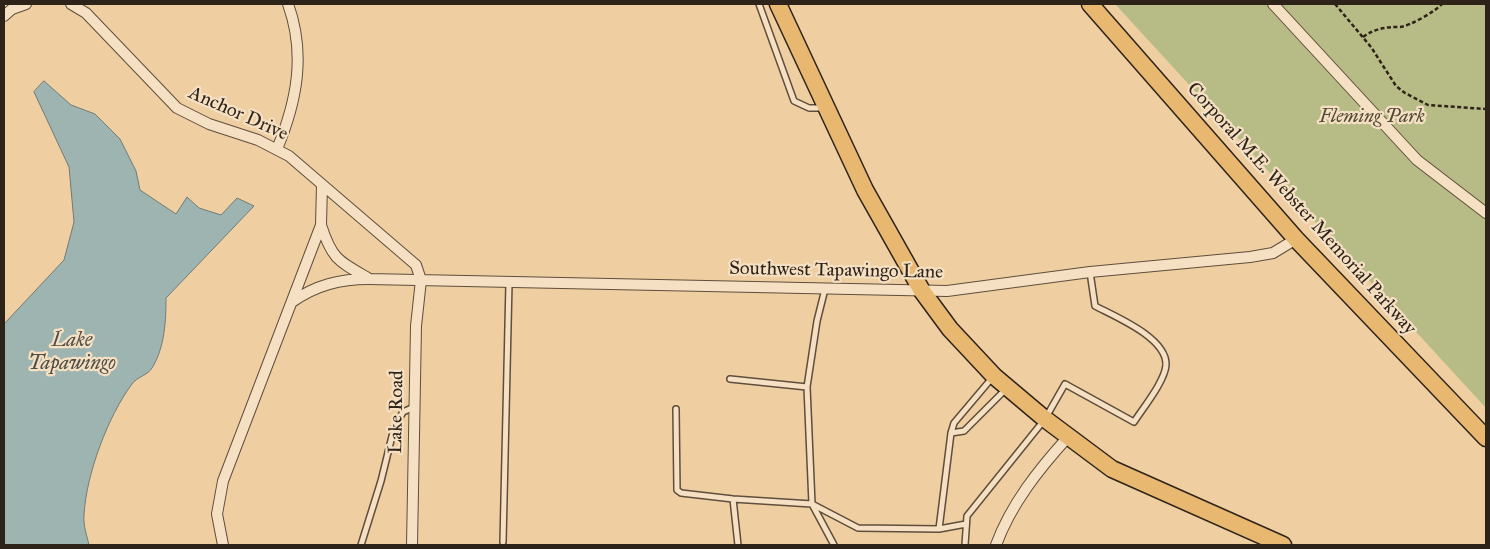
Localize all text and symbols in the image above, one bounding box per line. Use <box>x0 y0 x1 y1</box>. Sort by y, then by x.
street label: Corporal M.E. Webster Memorial Parkway <box>1182 78 1420 340</box>
street label: Anchor Drive <box>185 82 291 146</box>
park label: Fleming Park <box>1319 106 1425 128</box>
street label: Southwest Tapawingo Lane <box>729 258 943 284</box>
water label: Lake Tapawingo <box>28 329 116 376</box>
street label: Lake Road <box>385 370 409 454</box>

